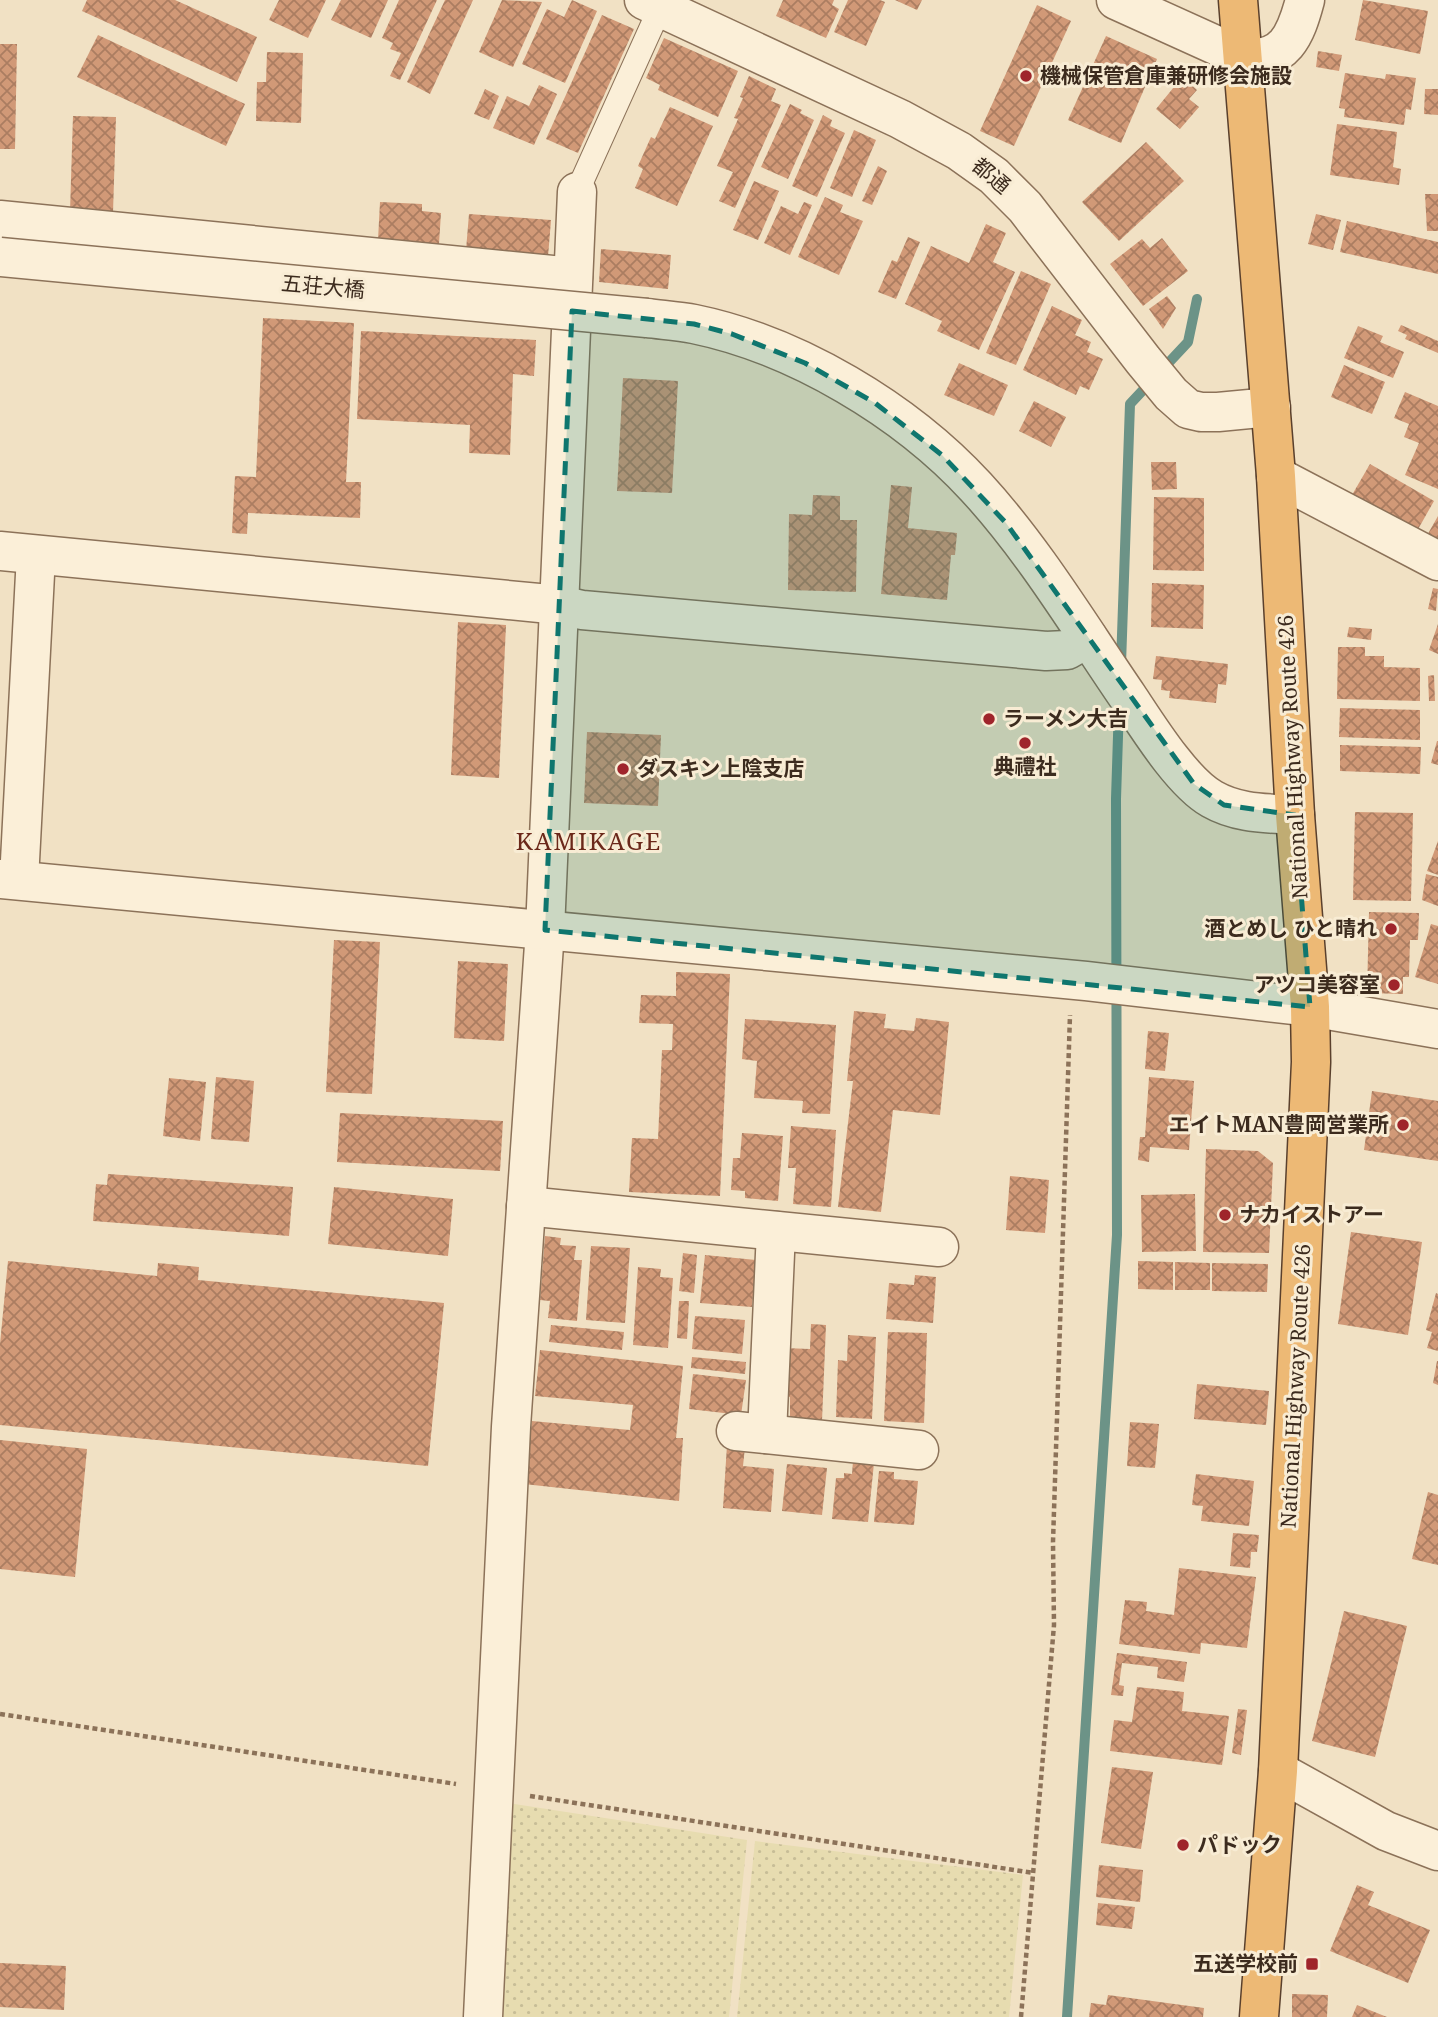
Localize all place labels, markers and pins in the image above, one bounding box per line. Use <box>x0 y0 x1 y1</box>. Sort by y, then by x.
place label: 機械保管倉庫兼研修会施設 <box>1040 61 1292 89</box>
marker: 機械保管倉庫兼研修会施設 <box>1018 68 1034 84</box>
place label: ラーメン大吉 <box>1003 704 1128 732</box>
marker: ラーメン大吉 <box>981 711 997 727</box>
marker: 典禮社 <box>1017 735 1033 751</box>
place label: 典禮社 <box>994 752 1057 780</box>
place label: ダスキン上陰支店 <box>637 754 804 782</box>
marker: ダスキン上陰支店 <box>615 761 631 777</box>
place label: 酒とめし ひと晴れ <box>1204 914 1377 942</box>
marker: 酒とめし ひと晴れ <box>1383 921 1399 937</box>
place label: アツコ美容室 <box>1254 970 1380 998</box>
marker: アツコ美容室 <box>1386 977 1402 993</box>
place label: エイトMAN豊岡営業所 <box>1169 1110 1389 1138</box>
marker: エイトMAN豊岡営業所 <box>1395 1117 1411 1133</box>
place label: ナカイストアー <box>1239 1200 1384 1228</box>
marker: ナカイストアー <box>1217 1207 1233 1223</box>
place label: パドック <box>1197 1830 1282 1858</box>
marker: パドック <box>1175 1837 1191 1853</box>
place label: 五送学校前 <box>1193 1949 1298 1977</box>
marker: 五送学校前 <box>1304 1956 1320 1972</box>

